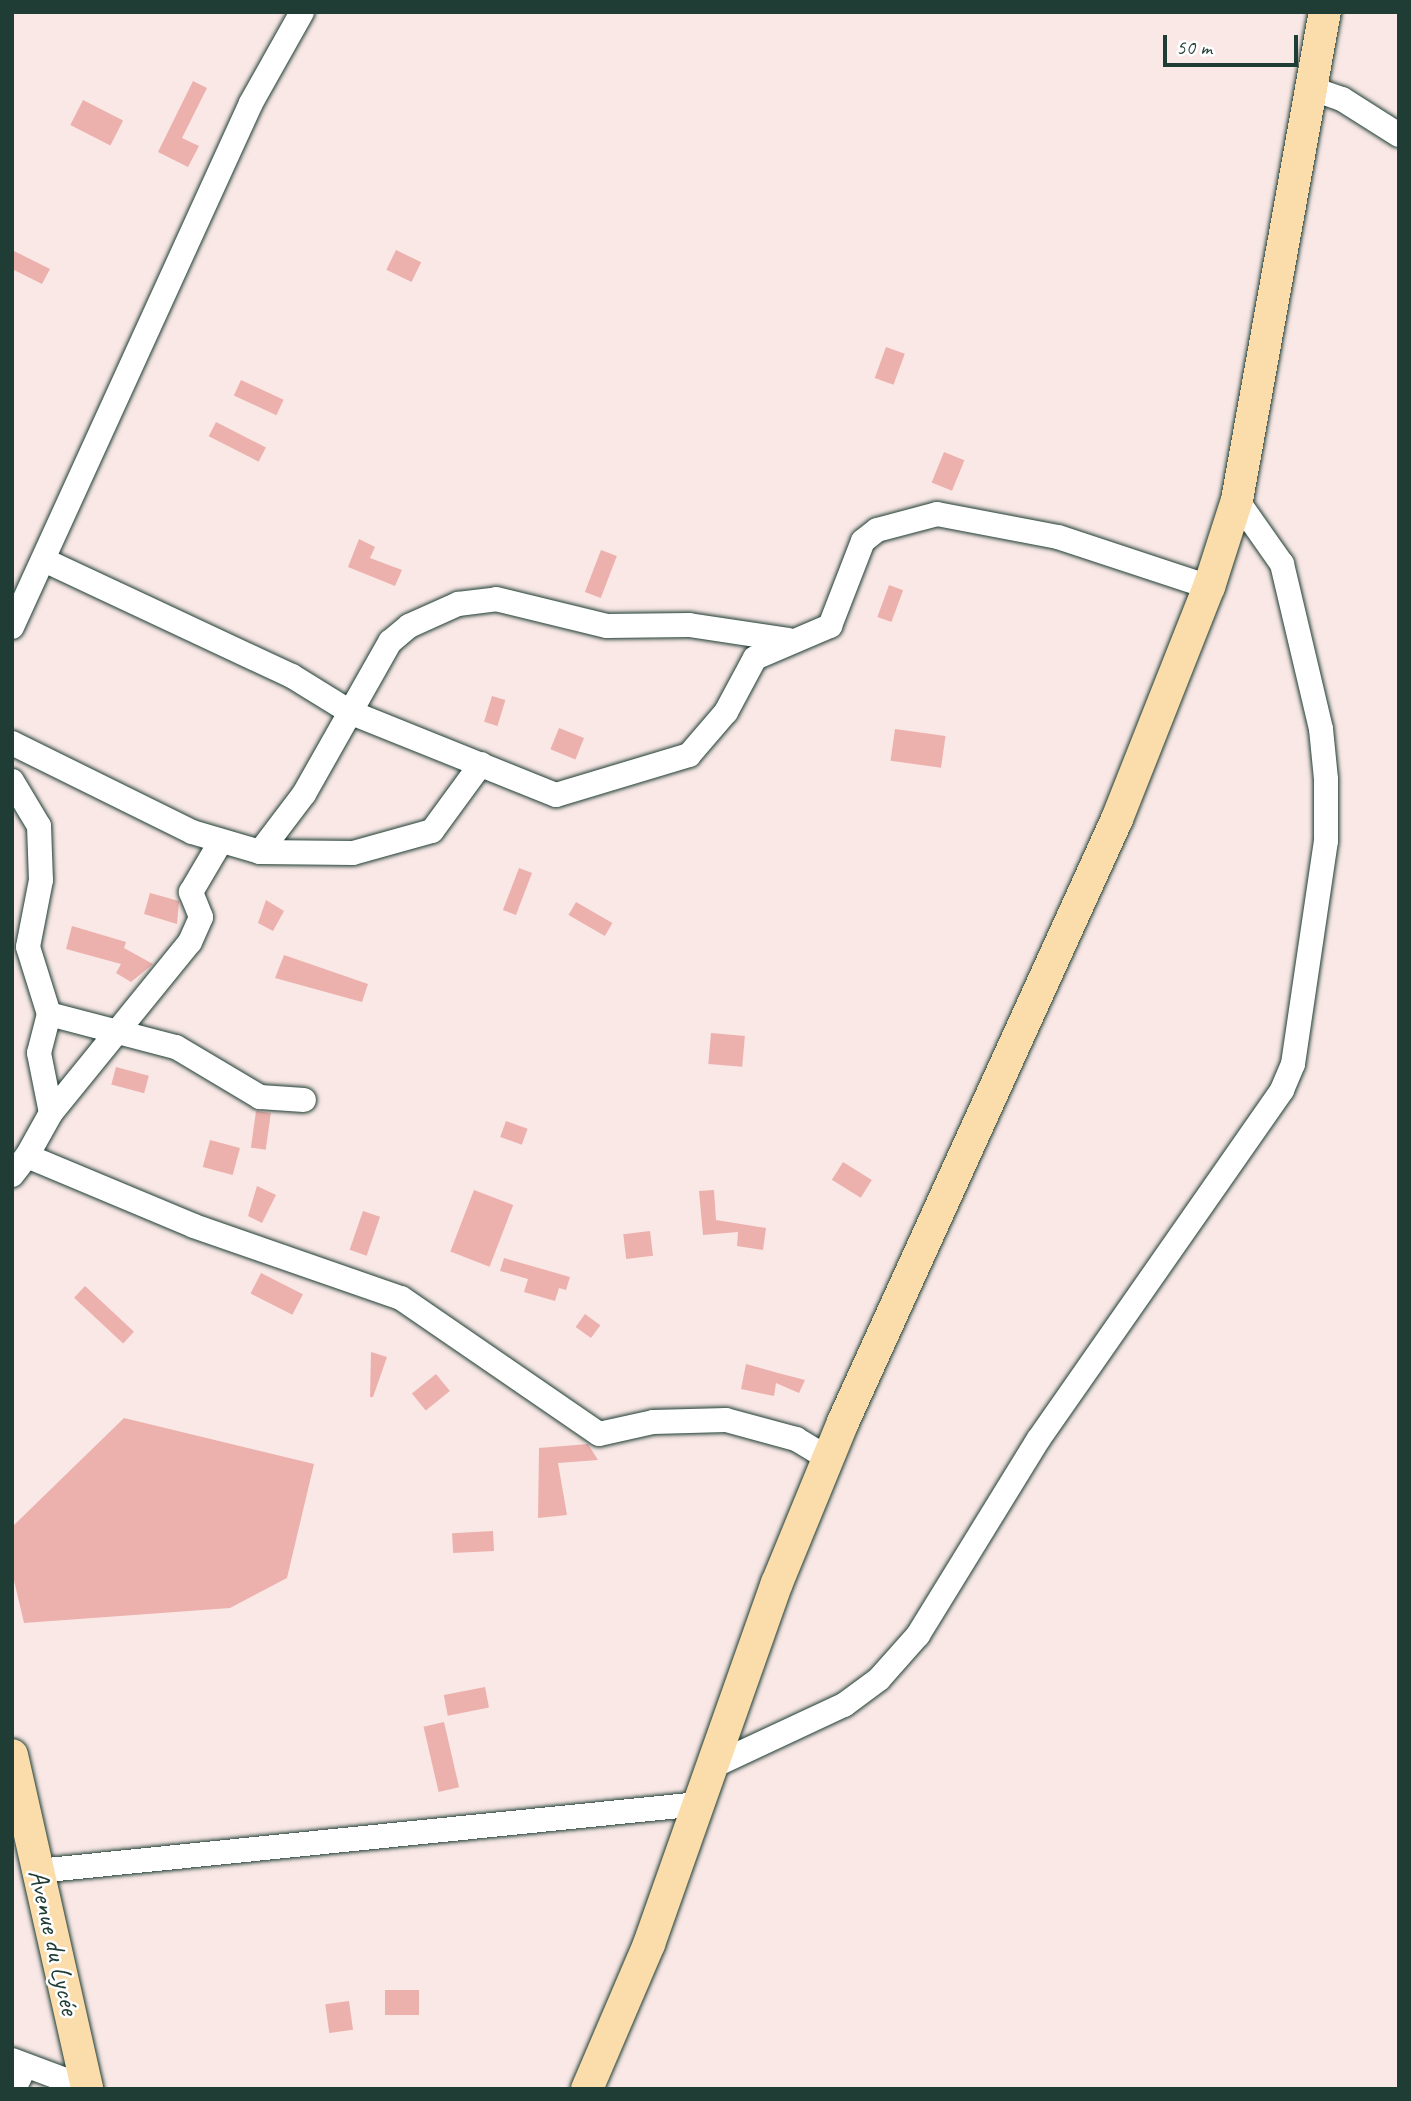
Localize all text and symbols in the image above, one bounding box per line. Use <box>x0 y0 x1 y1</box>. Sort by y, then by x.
scale bar <box>1166 21 1301 65</box>
text: 50 m <box>1176 34 1212 60</box>
street label: Avenue du Lycée <box>21 1866 87 2018</box>

